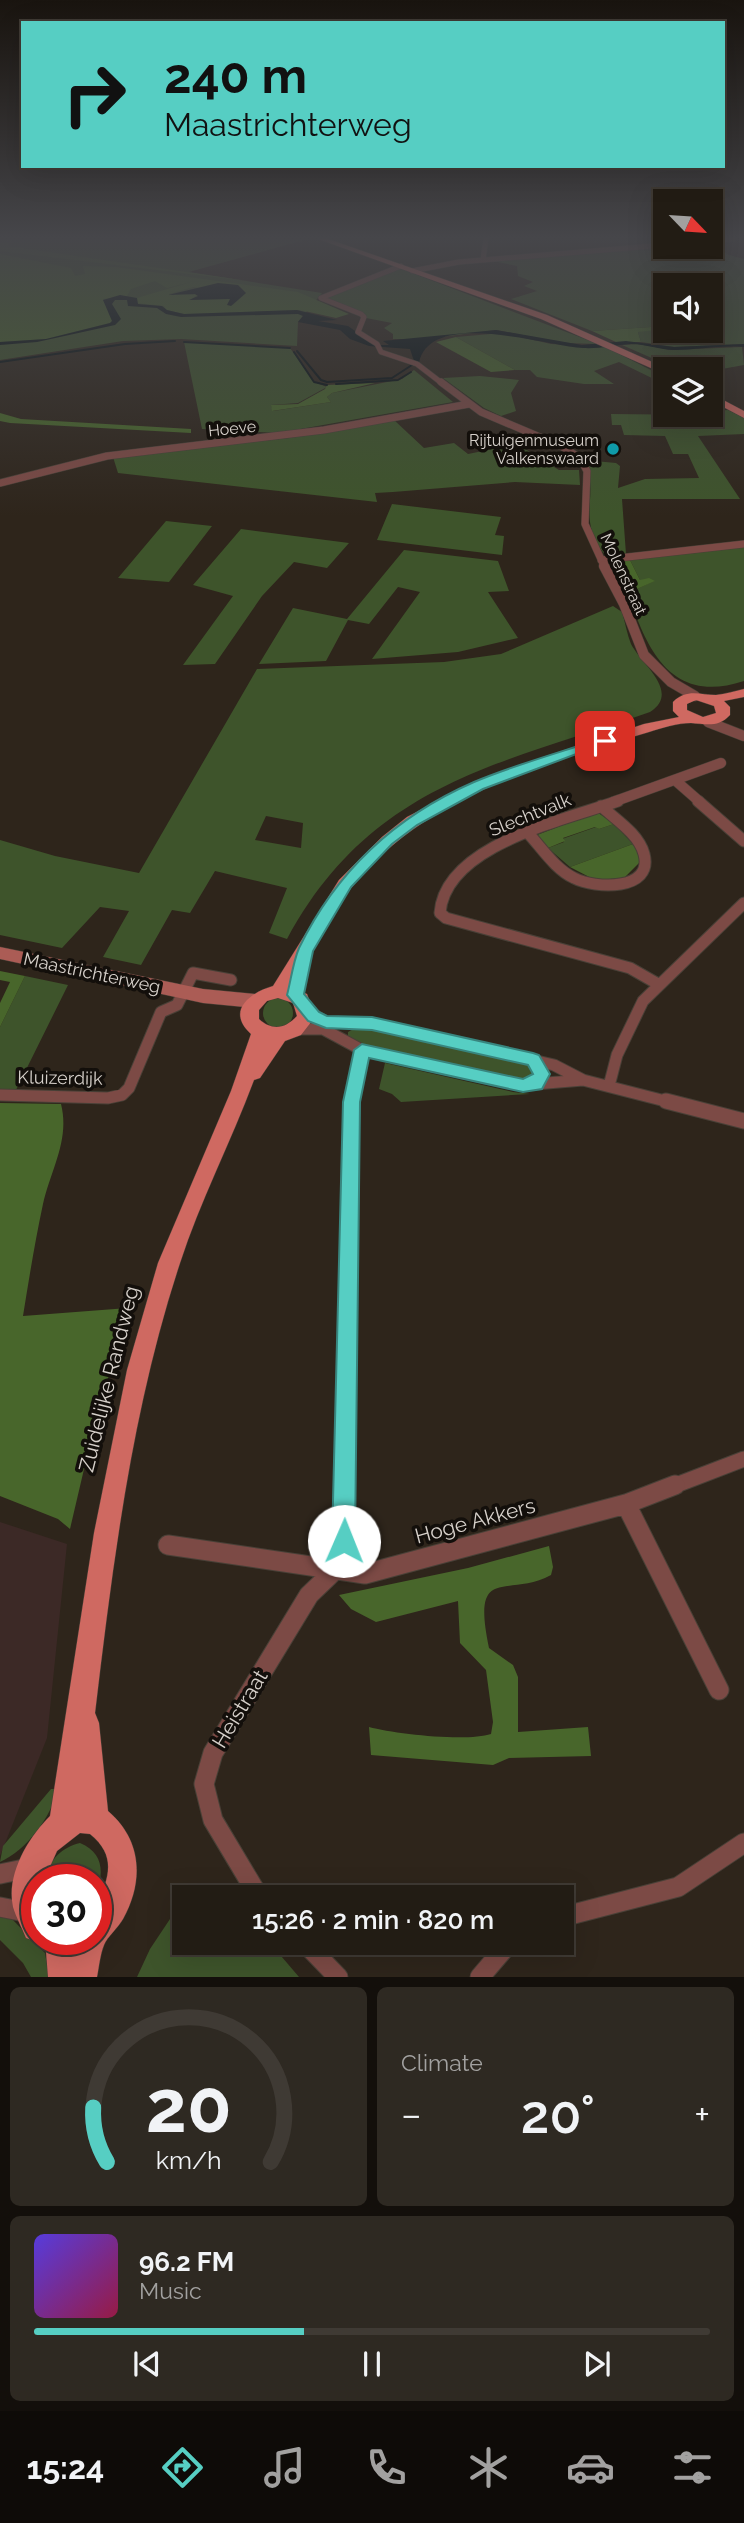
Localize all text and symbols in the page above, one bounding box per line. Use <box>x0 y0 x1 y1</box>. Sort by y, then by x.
text: 240 m <box>164 47 307 104</box>
icon: right <box>49 49 140 140</box>
text: Maastrichterweg <box>164 106 412 143</box>
north arrow <box>653 189 723 259</box>
map controls <box>653 189 723 427</box>
button: sound <box>653 273 723 343</box>
button: layers <box>653 357 723 427</box>
street label: Hoeve <box>207 417 257 440</box>
place label: Rijtuigenmuseum Valkenswaard <box>469 431 599 468</box>
marker: Rijtuigenmuseum Valkenswaard <box>605 441 621 457</box>
street label: Molenstraat <box>596 530 651 619</box>
pin <box>575 711 635 771</box>
icon: arrive <box>586 722 624 760</box>
street label: Slechtvalk <box>486 788 574 840</box>
street label: Maastrichterweg <box>22 948 162 997</box>
street label: Kluizerdijk <box>17 1066 103 1089</box>
street label: Zuidelijke Randweg <box>73 1283 144 1475</box>
street label: Hoge Akkers <box>412 1492 538 1549</box>
position arrow <box>307 1504 381 1578</box>
street label: Heistraat <box>207 1665 273 1752</box>
speed limit sign: 30 <box>21 1864 112 1955</box>
text: 15:26 · 2 min · 820 m <box>252 1905 494 1935</box>
text: Climate <box>401 2049 483 2076</box>
text: 20 <box>146 2065 231 2150</box>
text: 20° <box>521 2084 595 2145</box>
text: − <box>401 2092 421 2137</box>
text: + <box>694 2092 710 2137</box>
text: km/h <box>156 2145 221 2175</box>
text: 96.2 FM <box>139 2247 234 2277</box>
text: Music <box>139 2277 202 2304</box>
icon: previous <box>128 2345 166 2383</box>
icon: pause <box>353 2345 391 2383</box>
icon: next <box>578 2345 616 2383</box>
icon: directions <box>158 2443 207 2492</box>
icon: music <box>260 2443 309 2492</box>
icon: phone <box>362 2443 411 2492</box>
icon: climate <box>464 2443 513 2492</box>
icon: car <box>566 2443 615 2492</box>
icon: filters <box>668 2443 717 2492</box>
text: 15:24 <box>27 2449 104 2486</box>

